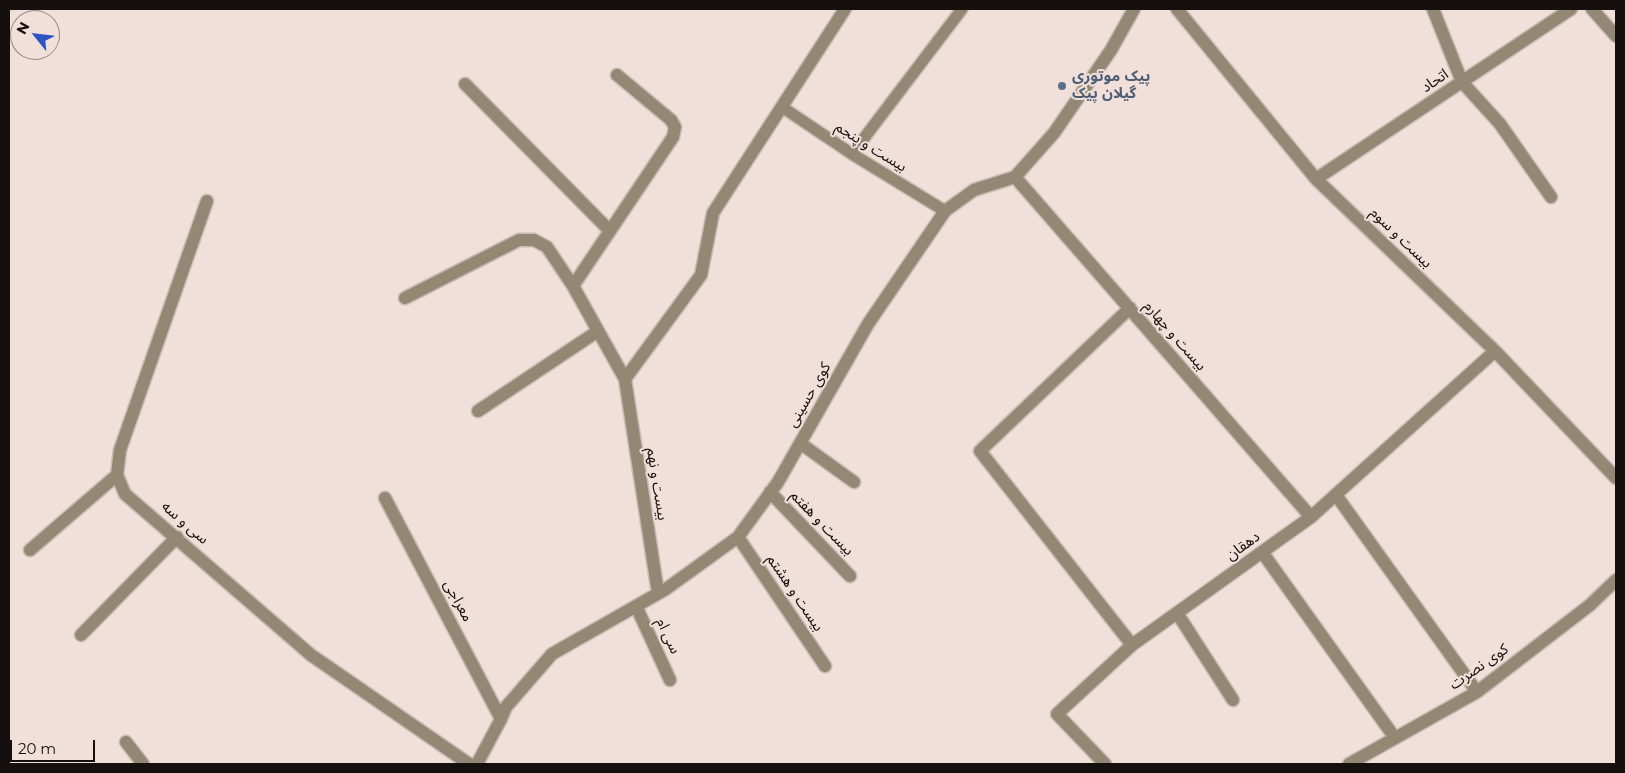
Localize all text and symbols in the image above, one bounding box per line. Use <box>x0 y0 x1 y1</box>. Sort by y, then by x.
north arrow <box>10 10 60 60</box>
text: N <box>12 19 33 38</box>
street label: اتحاد <box>1418 65 1452 97</box>
place label: پیک موتوری گیلان پیک <box>1072 68 1150 103</box>
marker: پیک موتوری گیلان پیک <box>1056 80 1068 92</box>
street label: بیست و پنجم <box>832 118 910 176</box>
street label: بیست و سوم <box>1366 204 1436 272</box>
street label: بیست و چهارم <box>1140 298 1210 374</box>
street label: کوی حسینی <box>783 359 835 431</box>
street label: بیست و نهم <box>642 446 672 522</box>
street label: بیست و هفتم <box>787 487 857 559</box>
street label: سی و سه <box>158 498 212 548</box>
street label: دهقان <box>1222 528 1264 564</box>
street label: بیست و هشتم <box>763 551 827 635</box>
street label: معراجی <box>440 577 476 625</box>
street label: سی ام <box>652 615 684 657</box>
street label: کوی نصرت <box>1446 640 1512 694</box>
scale bar <box>12 730 98 762</box>
text: 20 m <box>18 739 56 758</box>

